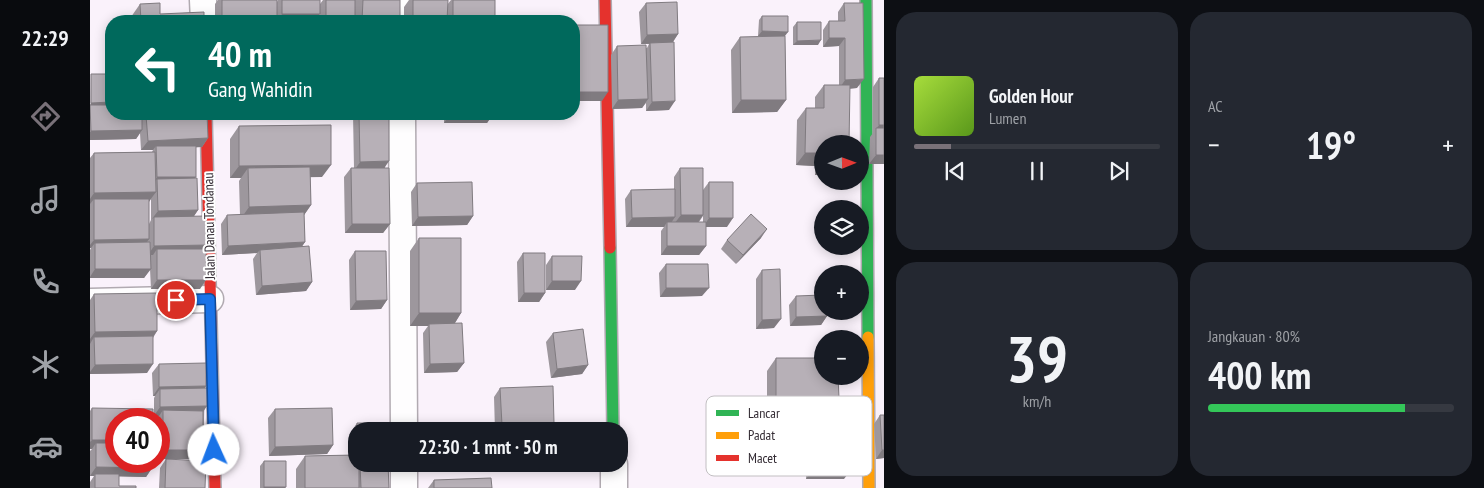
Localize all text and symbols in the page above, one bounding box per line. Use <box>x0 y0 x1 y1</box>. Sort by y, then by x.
text: 22:29 <box>21 24 69 52</box>
text: 40 m <box>208 31 272 77</box>
icon: left <box>125 35 190 100</box>
text: Gang Wahidin <box>208 75 312 103</box>
text: Golden Hour <box>989 84 1073 108</box>
text: AC <box>1208 96 1223 116</box>
icon: directions <box>28 99 63 134</box>
text: Lumen <box>989 108 1026 128</box>
text: 19° <box>1306 120 1356 169</box>
text: − <box>1208 126 1220 163</box>
text: + <box>1442 126 1454 163</box>
north arrow <box>814 135 869 190</box>
map controls <box>814 135 869 385</box>
icon: previous <box>941 157 969 185</box>
icon: pause <box>1023 157 1051 185</box>
icon: next <box>1105 157 1133 185</box>
street label: Jalan Danau Tondanau <box>199 172 219 281</box>
icon: music <box>28 182 63 217</box>
button: layers <box>814 200 869 255</box>
icon: phone <box>28 264 63 299</box>
button: + <box>814 265 869 320</box>
pin <box>155 279 197 321</box>
icon: arrive <box>162 286 190 314</box>
text: 39 <box>1006 316 1068 400</box>
text: Jangkauan · 80% <box>1208 326 1300 346</box>
button: − <box>814 330 869 385</box>
icon: climate <box>28 347 63 382</box>
text: 400 km <box>1208 350 1311 399</box>
text: km/h <box>1023 391 1051 411</box>
legend <box>706 396 872 476</box>
text: Lancar <box>748 404 780 422</box>
speed limit sign: 40 <box>105 408 170 473</box>
position arrow <box>187 423 239 475</box>
text: Padat <box>748 426 775 444</box>
icon: car <box>28 429 63 464</box>
text: 22:30 · 1 mnt · 50 m <box>418 435 558 459</box>
text: Macet <box>748 449 777 467</box>

